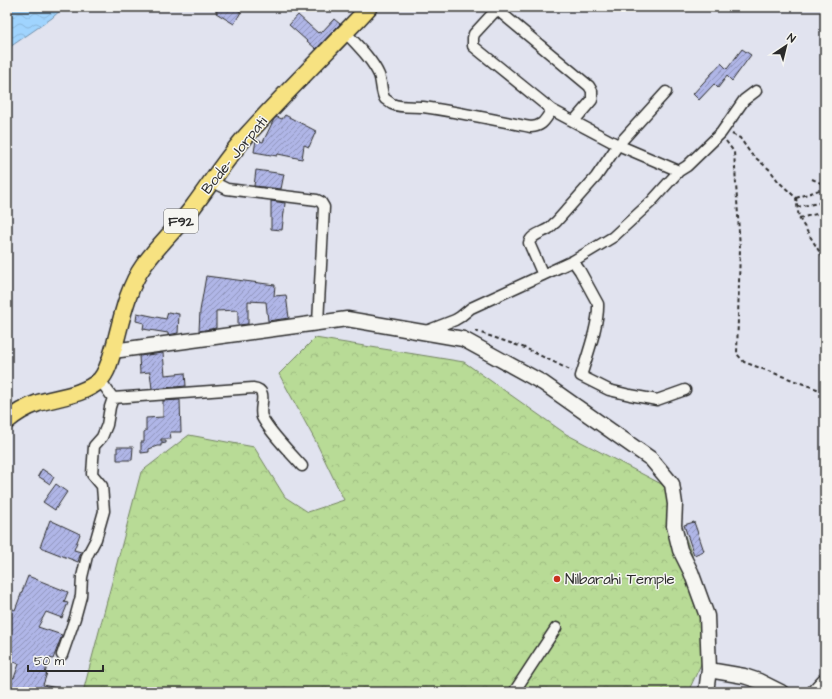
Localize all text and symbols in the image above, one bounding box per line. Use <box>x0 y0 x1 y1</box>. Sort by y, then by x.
north arrow <box>766 26 806 66</box>
text: N <box>784 30 799 46</box>
street label: Bode- Jorpati <box>196 111 273 199</box>
road number: F92 <box>164 209 198 233</box>
place label: Nilbarahi Temple <box>565 569 675 590</box>
marker: Nilbarahi Temple <box>552 574 562 584</box>
scale bar <box>28 647 103 673</box>
text: 50 m <box>34 653 65 670</box>

